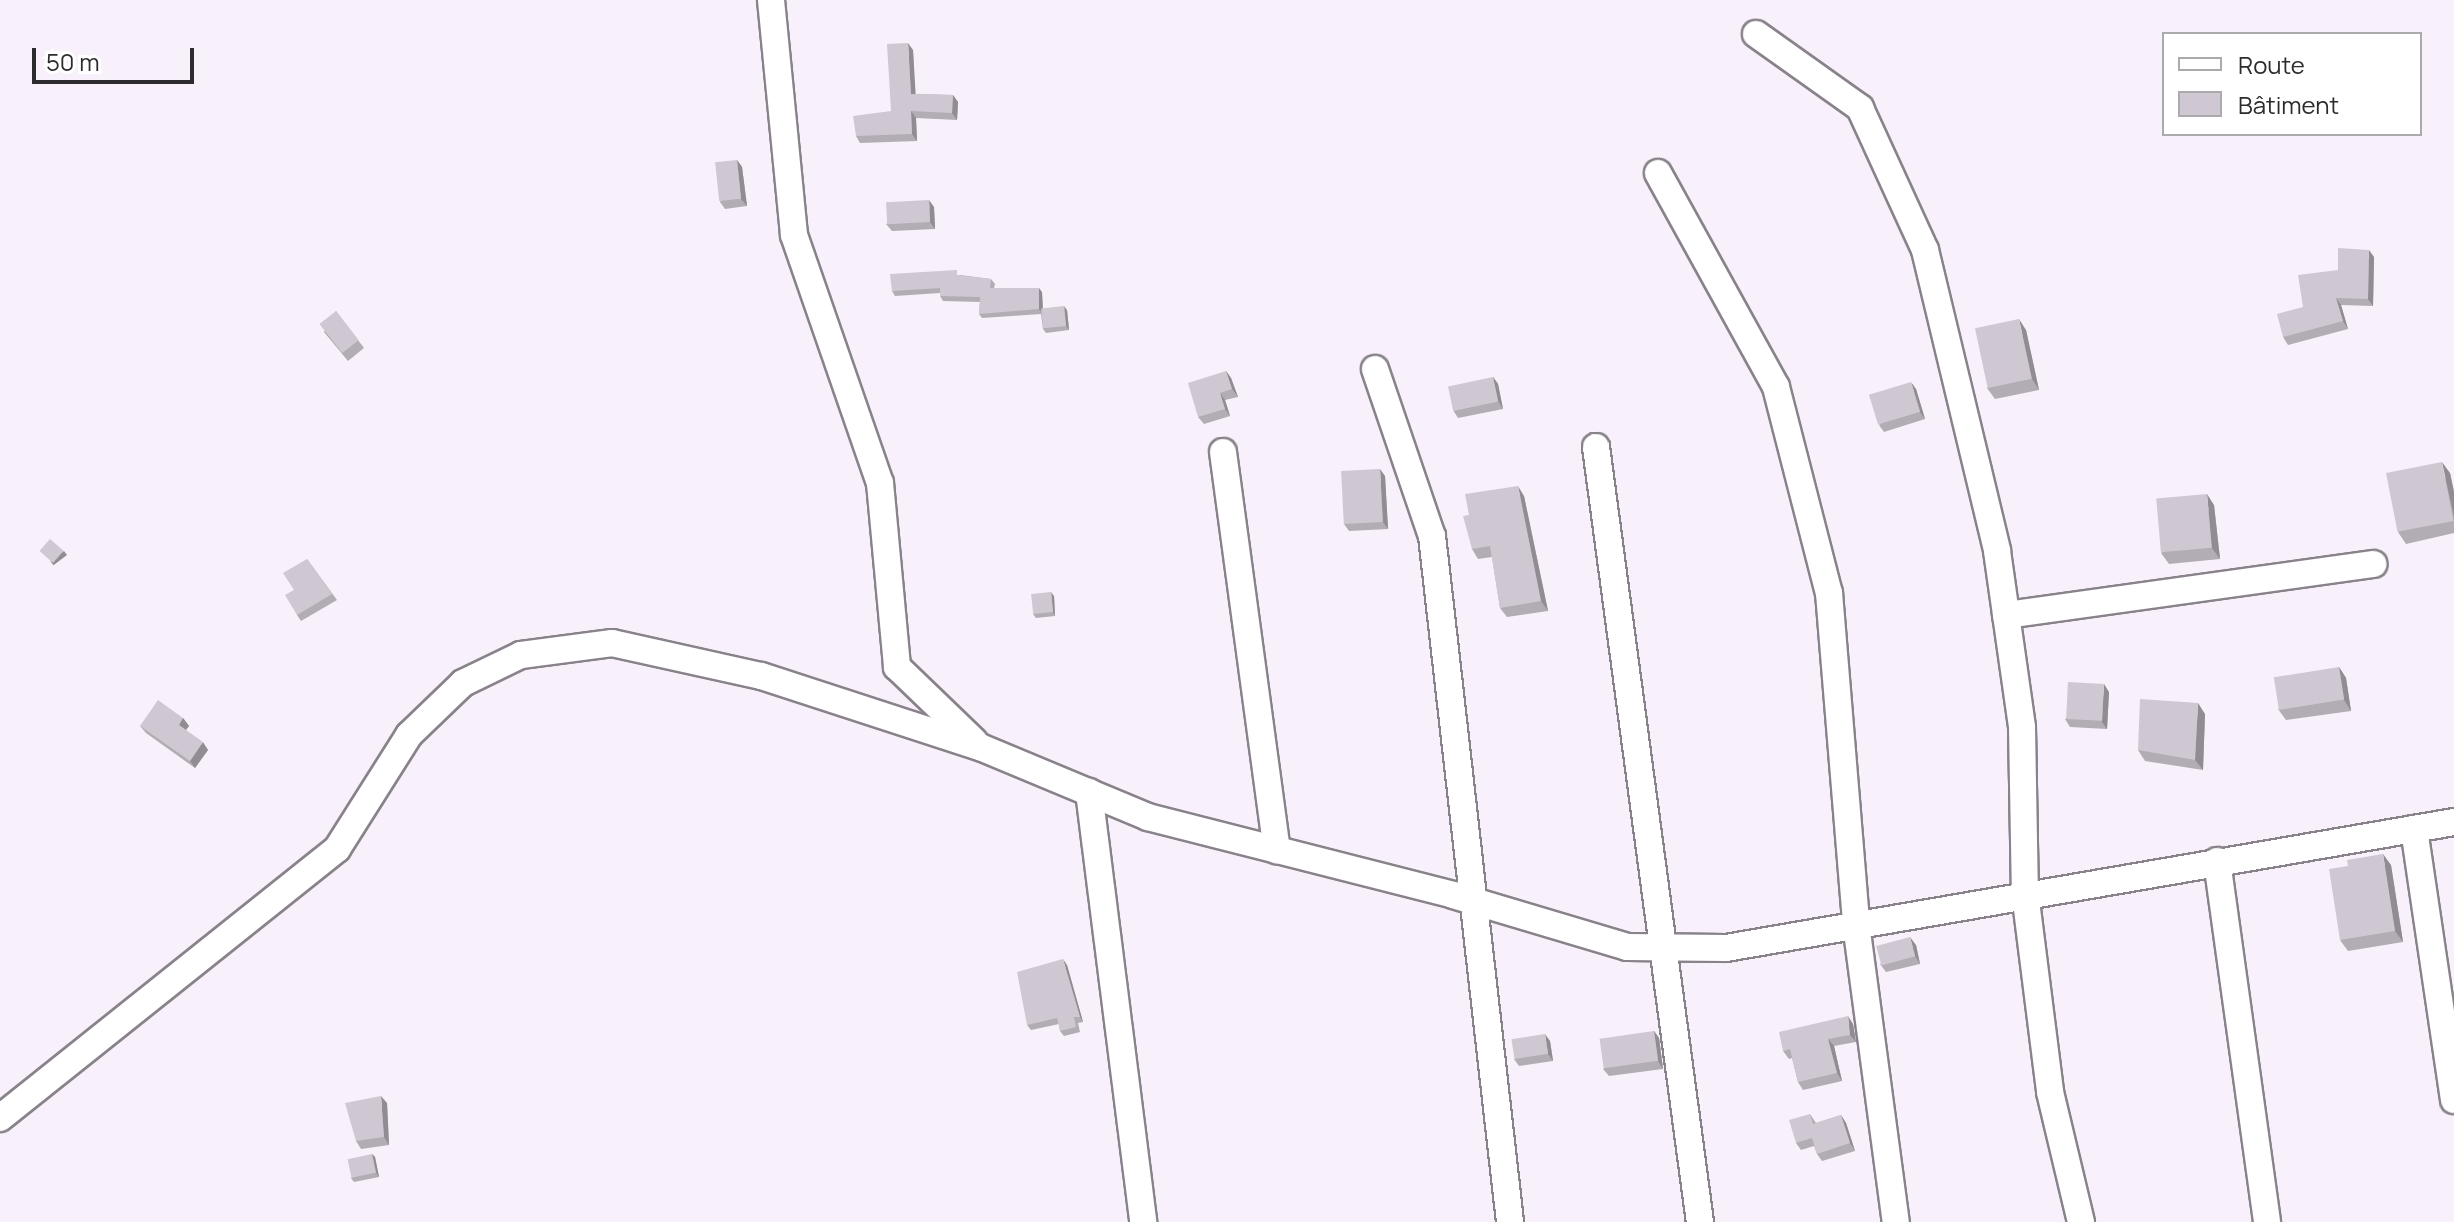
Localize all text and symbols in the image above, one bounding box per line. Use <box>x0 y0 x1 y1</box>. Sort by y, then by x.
scale bar <box>36 32 198 82</box>
legend <box>2162 32 2422 136</box>
text: 50 m <box>46 45 100 78</box>
text: Route <box>2238 48 2305 81</box>
text: Bâtiment <box>2238 88 2339 121</box>

